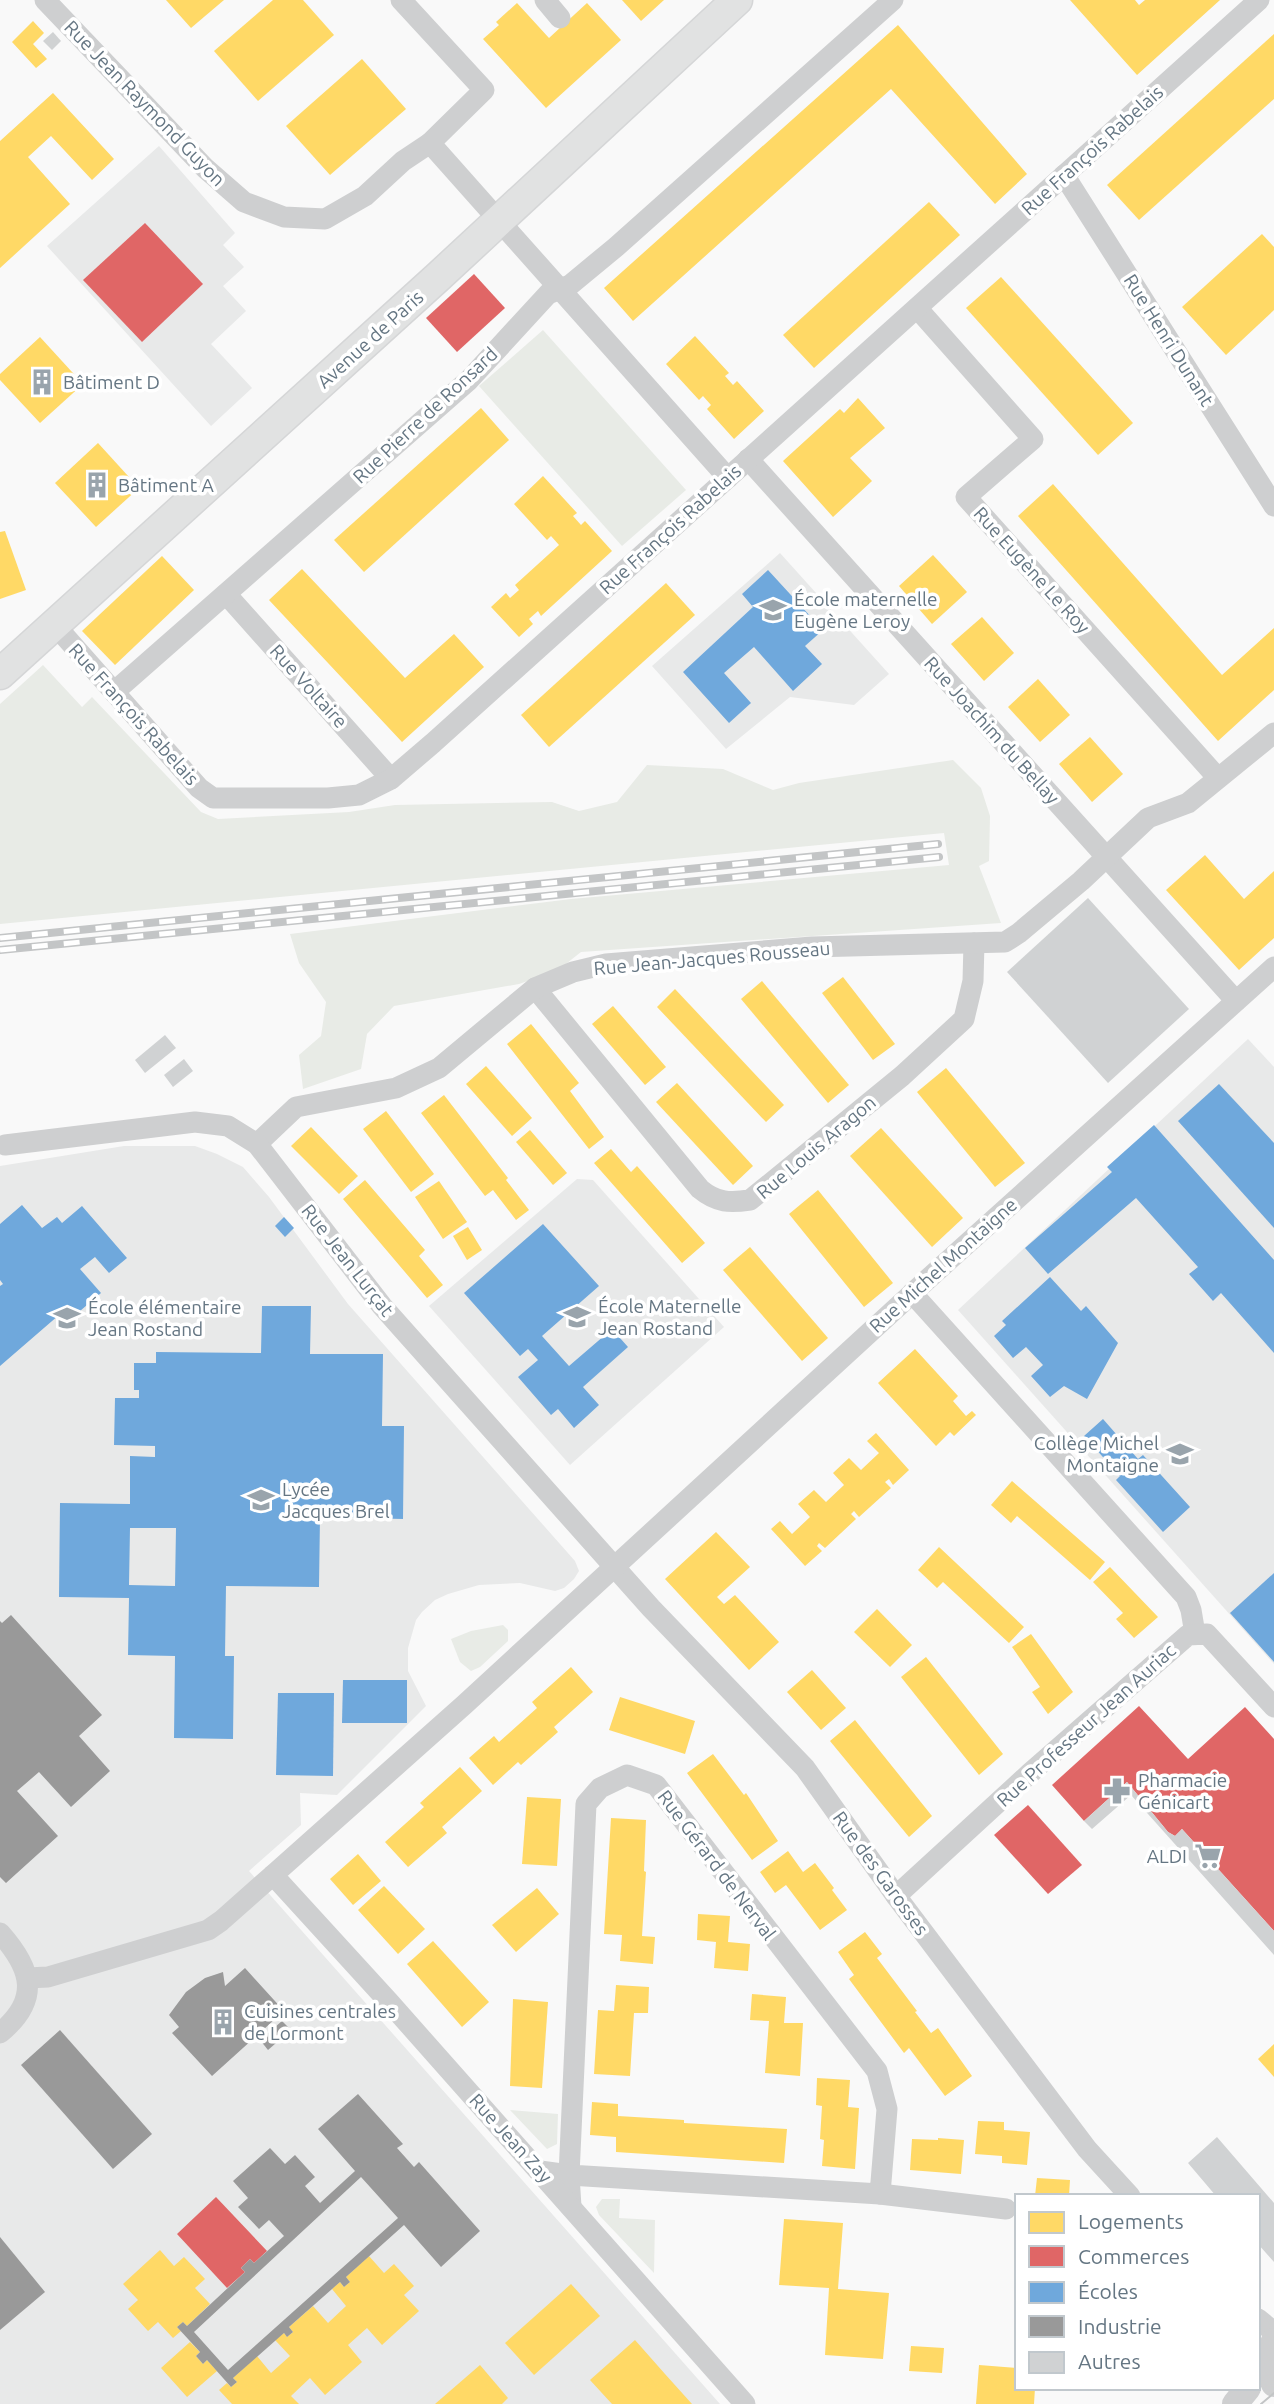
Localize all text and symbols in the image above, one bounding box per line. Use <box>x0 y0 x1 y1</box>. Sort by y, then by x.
street label: Rue Jean Raymond Guyon <box>60 16 230 190</box>
street label: Rue François Rabelais <box>1017 81 1167 219</box>
street label: Rue Henri Dunant <box>1120 270 1219 411</box>
street label: Avenue de Paris <box>312 286 428 392</box>
street label: Rue Pierre de Ronsard <box>348 342 502 488</box>
building icon: Bâtiment D <box>27 367 57 397</box>
place label: Bâtiment D <box>63 371 160 393</box>
street label: Rue François Rabelais <box>595 460 745 598</box>
building icon: Bâtiment A <box>82 470 112 500</box>
place label: Bâtiment A <box>118 474 214 496</box>
street label: Rue Eugène Le Roy <box>969 502 1095 638</box>
place label: École maternelle Eugène Leroy <box>794 588 937 632</box>
school or university icon: École maternelle Eugène Leroy <box>758 595 788 625</box>
street label: Rue François Rabelais <box>65 639 203 789</box>
street label: Rue Voltaire <box>266 640 352 732</box>
street label: Rue Joachim du Bellay <box>920 652 1064 808</box>
street label: Rue Jean-Jacques Rousseau <box>593 937 831 979</box>
street label: Rue Louis Aragon <box>752 1091 880 1203</box>
street label: Rue Michel Montaigne <box>865 1193 1021 1337</box>
street label: Rue Jean Lurçat <box>297 1200 399 1321</box>
place label: École Maternelle Jean Rostand <box>598 1295 742 1339</box>
place label: École élémentaire Jean Rostand <box>88 1296 242 1340</box>
school or university icon: École Maternelle Jean Rostand <box>562 1302 592 1332</box>
school or university icon: École élémentaire Jean Rostand <box>52 1303 82 1333</box>
place label: Collège Michel Montaigne <box>1034 1432 1159 1476</box>
school or university icon: Collège Michel Montaigne <box>1165 1439 1195 1469</box>
place label: Lycée Jacques Brel <box>282 1478 390 1522</box>
school or university icon: Lycée Jacques Brel <box>246 1485 276 1515</box>
street label: Rue Professeur Jean Auriac <box>992 1639 1180 1811</box>
place label: Pharmacie Génicart <box>1138 1769 1227 1813</box>
pharmacy icon: Pharmacie Génicart <box>1102 1776 1132 1806</box>
street label: Rue Gérard de Nerval <box>653 1786 781 1944</box>
street label: Rue des Garosses <box>829 1807 933 1939</box>
supermarket icon: ALDI <box>1193 1841 1223 1871</box>
place label: ALDI <box>1147 1845 1187 1867</box>
place label: Cuisines centrales de Lormont <box>244 2000 396 2044</box>
building icon: Cuisines centrales de Lormont <box>208 2007 238 2037</box>
street label: Rue Jean Zay <box>465 2089 557 2187</box>
legend <box>1015 2194 1260 2390</box>
text: Logements <box>1078 2209 1184 2233</box>
text: Commerces <box>1078 2244 1189 2268</box>
text: Écoles <box>1078 2279 1138 2303</box>
text: Industrie <box>1078 2314 1162 2338</box>
text: Autres <box>1078 2349 1141 2373</box>

